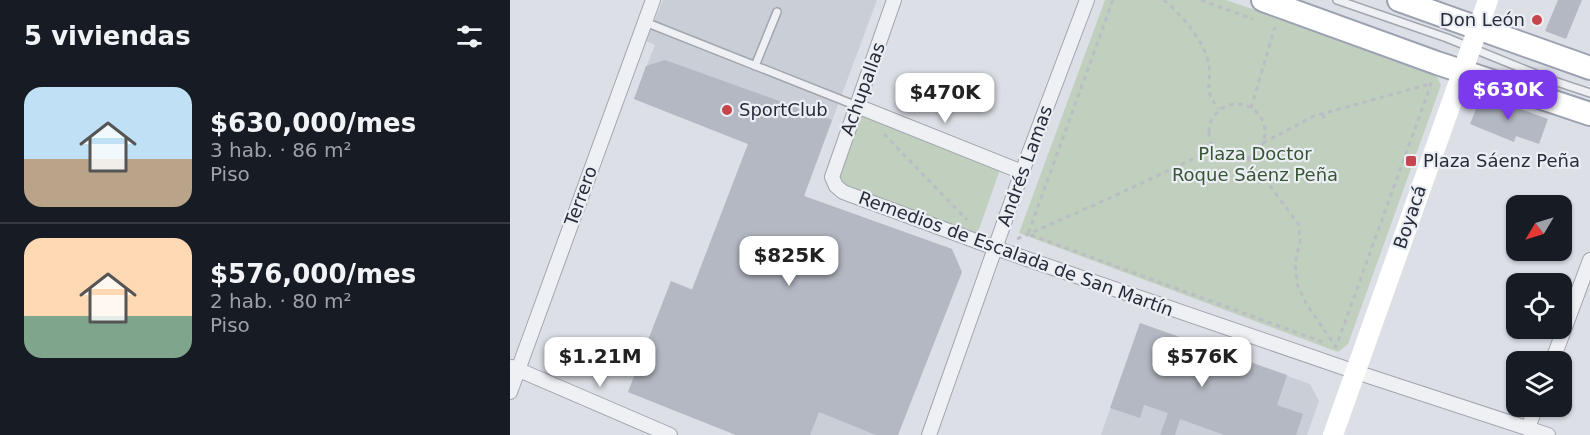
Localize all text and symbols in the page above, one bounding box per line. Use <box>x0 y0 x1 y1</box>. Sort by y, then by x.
place label: Don León <box>1440 9 1525 30</box>
marker: Don León <box>1530 13 1544 27</box>
icon: filters <box>453 20 486 53</box>
text: 5 viviendas <box>24 21 191 51</box>
street label: Achupallas <box>836 39 889 138</box>
pin: $630K <box>1466 70 1550 121</box>
pin: $470K <box>903 73 987 124</box>
text: $630K <box>1472 77 1544 101</box>
text: $470K <box>909 80 981 104</box>
place label: SportClub <box>739 99 828 120</box>
street label: Andrés Lamas <box>993 102 1056 229</box>
marker: SportClub <box>720 103 734 117</box>
text: $630,000/mes <box>210 108 416 138</box>
icon: home <box>72 111 144 183</box>
text: 3 hab. · 86 m² <box>210 138 351 162</box>
park label: Plaza Doctor Roque Sáenz Peña <box>1172 143 1338 185</box>
place label: Plaza Sáenz Peña <box>1423 150 1580 171</box>
marker: Plaza Sáenz Peña <box>1404 154 1418 168</box>
text: Piso <box>210 162 250 186</box>
street label: Terrero <box>560 163 601 230</box>
street label: Boyacá <box>1389 182 1430 251</box>
street label: Remedios de Escalada de San Martín <box>856 187 1176 320</box>
north arrow <box>1506 195 1572 261</box>
map controls <box>1506 195 1572 417</box>
pin: $825K <box>747 236 831 287</box>
text: $825K <box>753 243 825 267</box>
text: $576,000/mes <box>210 259 416 289</box>
icon: home <box>72 262 144 334</box>
button: locate <box>1506 273 1572 339</box>
text: 2 hab. · 80 m² <box>210 289 351 313</box>
text: Piso <box>210 313 250 337</box>
pin: $1.21M <box>551 337 649 388</box>
pin: $576K <box>1160 337 1244 388</box>
text: $1.21M <box>558 344 642 368</box>
text: $576K <box>1166 344 1238 368</box>
button: layers <box>1506 351 1572 417</box>

